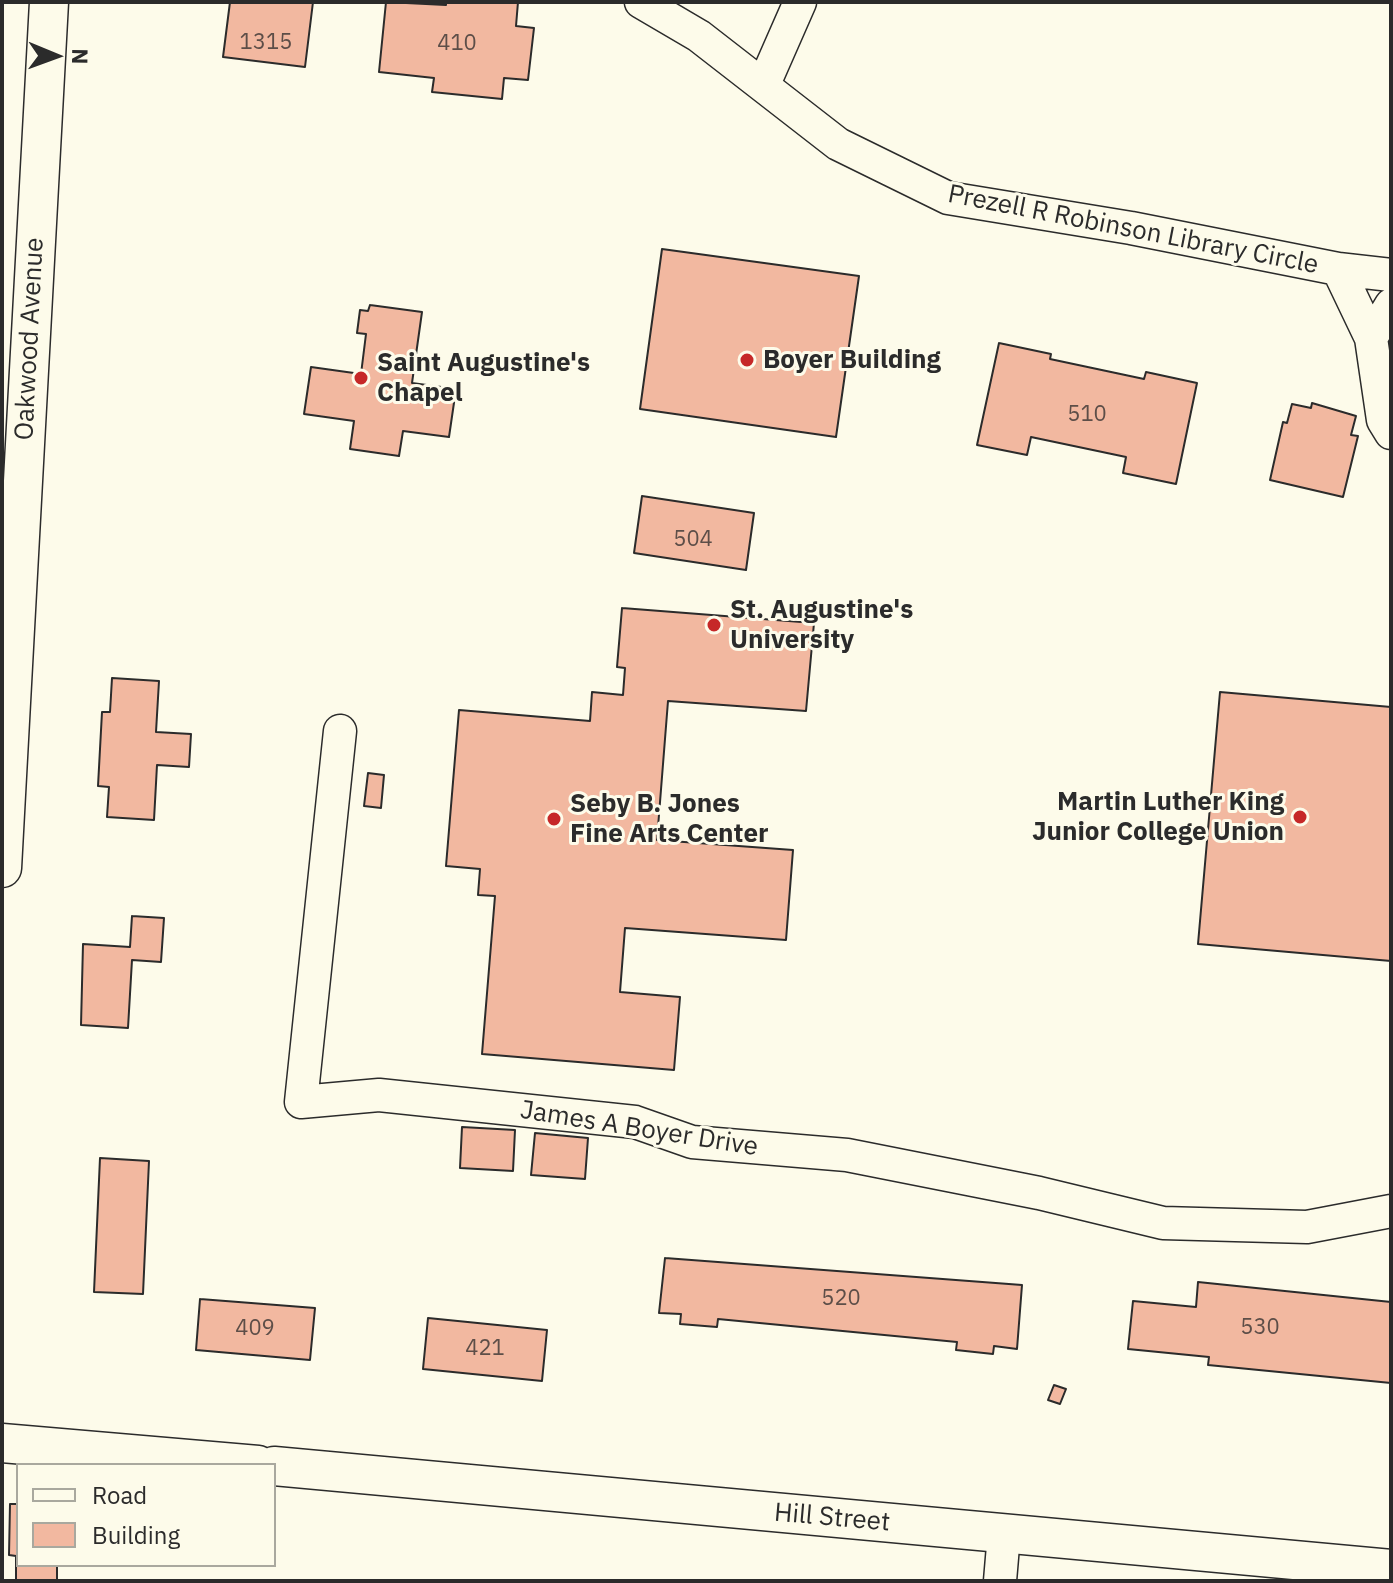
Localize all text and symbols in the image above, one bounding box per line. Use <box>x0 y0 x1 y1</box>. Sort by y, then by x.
north arrow <box>16 16 96 96</box>
house number: 1315 <box>240 30 292 56</box>
house number: 410 <box>437 31 477 57</box>
text: N <box>66 48 95 65</box>
street label: Prezell R Robinson Library Circle <box>945 179 1321 281</box>
street label: Oakwood Avenue <box>9 237 51 441</box>
place label: Boyer Building <box>763 344 941 376</box>
place label: Saint Augustine's Chapel <box>377 347 590 408</box>
marker: Boyer Building <box>738 351 756 369</box>
marker: Saint Augustine's Chapel <box>352 369 370 387</box>
house number: 510 <box>1067 402 1107 428</box>
house number: 504 <box>673 527 713 553</box>
place label: St. Augustine's University <box>730 594 913 656</box>
marker: St. Augustine's University <box>705 616 723 634</box>
place label: Martin Luther King Junior College Union <box>1032 786 1284 848</box>
place label: Seby B. Jones Fine Arts Center <box>570 788 769 850</box>
marker: Martin Luther King Junior College Union <box>1291 808 1309 826</box>
marker: Seby B. Jones Fine Arts Center <box>545 810 563 828</box>
street label: James A Boyer Drive <box>518 1095 760 1163</box>
house number: 520 <box>821 1286 861 1312</box>
house number: 530 <box>1240 1315 1280 1341</box>
house number: 409 <box>235 1316 275 1342</box>
house number: 421 <box>465 1336 505 1362</box>
legend <box>16 1463 276 1567</box>
text: Road <box>92 1479 147 1511</box>
street label: Hill Street <box>773 1497 891 1539</box>
text: Building <box>92 1519 180 1551</box>

